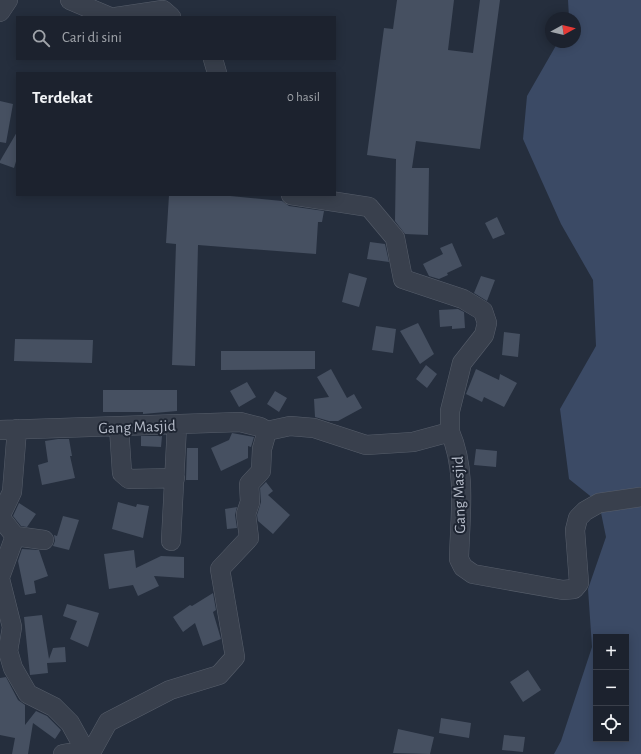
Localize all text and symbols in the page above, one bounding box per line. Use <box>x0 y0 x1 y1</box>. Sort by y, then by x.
north arrow <box>545 12 581 48</box>
search box <box>16 16 336 60</box>
icon: search <box>30 27 52 49</box>
text: Cari di sini <box>62 30 122 45</box>
text: Terdekat <box>32 89 92 106</box>
text: 0 hasil <box>287 91 320 104</box>
street label: Gang Masjid <box>98 418 176 437</box>
street label: Gang Masjid <box>450 456 469 534</box>
map controls <box>593 634 629 742</box>
button: + <box>593 634 629 670</box>
button: − <box>593 670 629 706</box>
button: locate <box>593 706 629 742</box>

